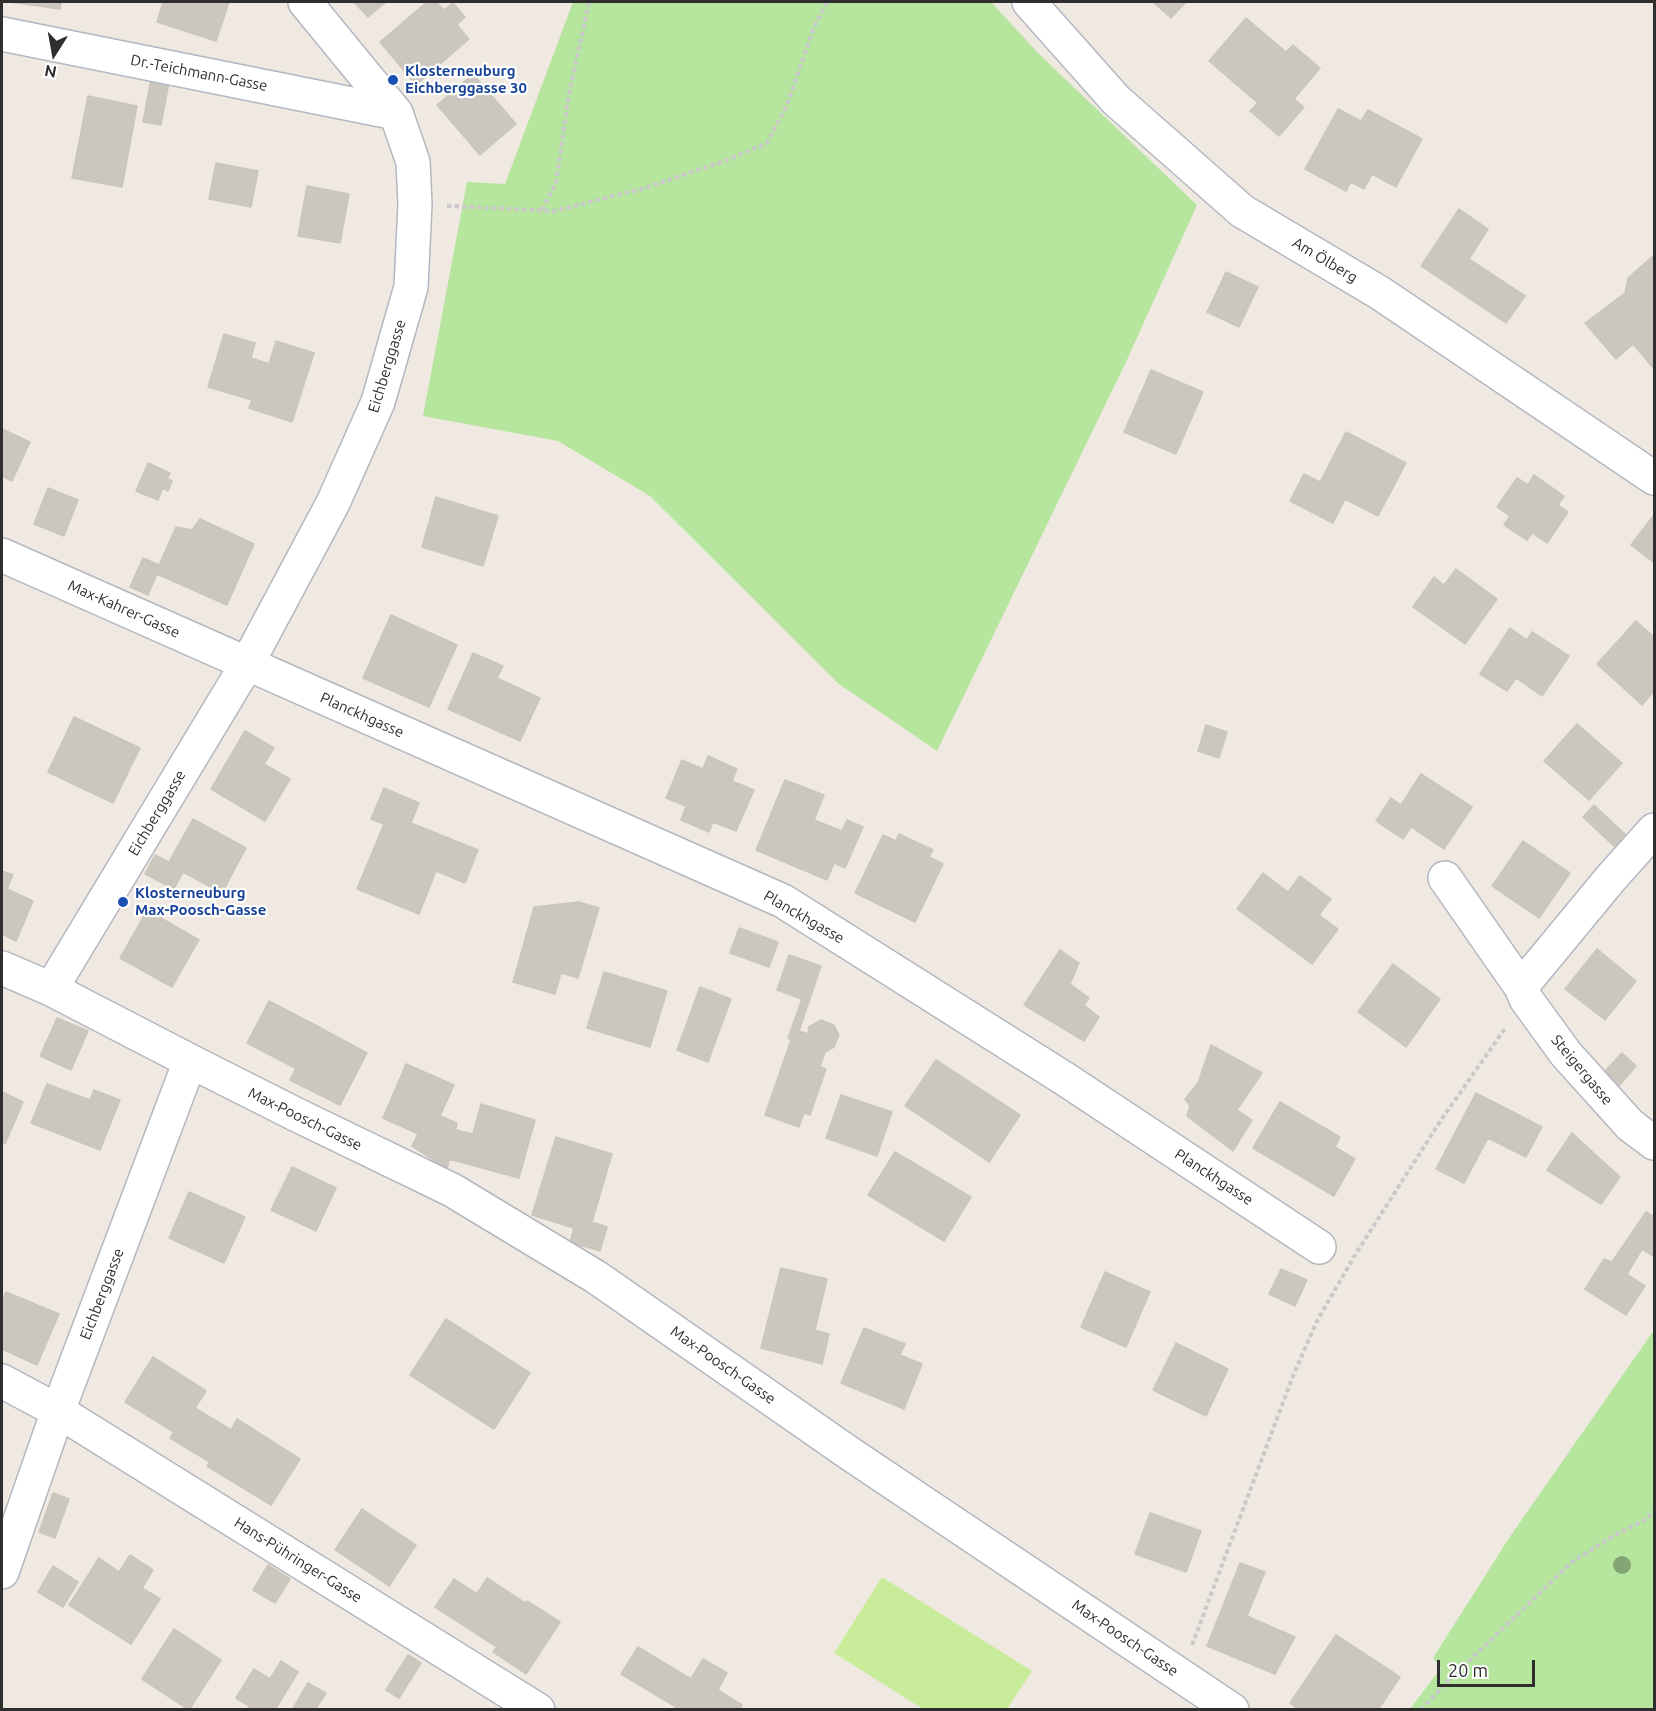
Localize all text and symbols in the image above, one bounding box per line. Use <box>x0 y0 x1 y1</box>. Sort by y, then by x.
north arrow <box>24 24 84 84</box>
street label: Dr.-Teichmann-Gasse <box>129 51 269 95</box>
text: N <box>43 62 58 82</box>
place label: Klosterneuburg Eichberggasse 30 <box>405 62 527 97</box>
marker: Klosterneuburg Eichberggasse 30 <box>386 73 400 87</box>
street label: Am Ölberg <box>1289 233 1361 287</box>
street label: Eichberggasse <box>364 317 410 415</box>
street label: Max-Kahrer-Gasse <box>65 576 183 642</box>
street label: Planckhgasse <box>317 688 407 742</box>
street label: Eichberggasse <box>124 767 190 859</box>
place label: Klosterneuburg Max-Poosch-Gasse <box>135 884 266 919</box>
street label: Planckhgasse <box>761 887 847 947</box>
marker: Klosterneuburg Max-Poosch-Gasse <box>116 895 130 909</box>
street label: Steigergasse <box>1548 1031 1616 1109</box>
street label: Max-Poosch-Gasse <box>245 1084 365 1154</box>
street label: Planckhgasse <box>1171 1145 1257 1209</box>
street label: Eichberggasse <box>76 1246 128 1342</box>
street label: Max-Poosch-Gasse <box>667 1322 779 1408</box>
street label: Hans-Pühringer-Gasse <box>231 1513 365 1607</box>
street label: Max-Poosch-Gasse <box>1068 1596 1182 1680</box>
scale bar <box>1440 1648 1538 1686</box>
text: 20 m <box>1448 1660 1488 1680</box>

